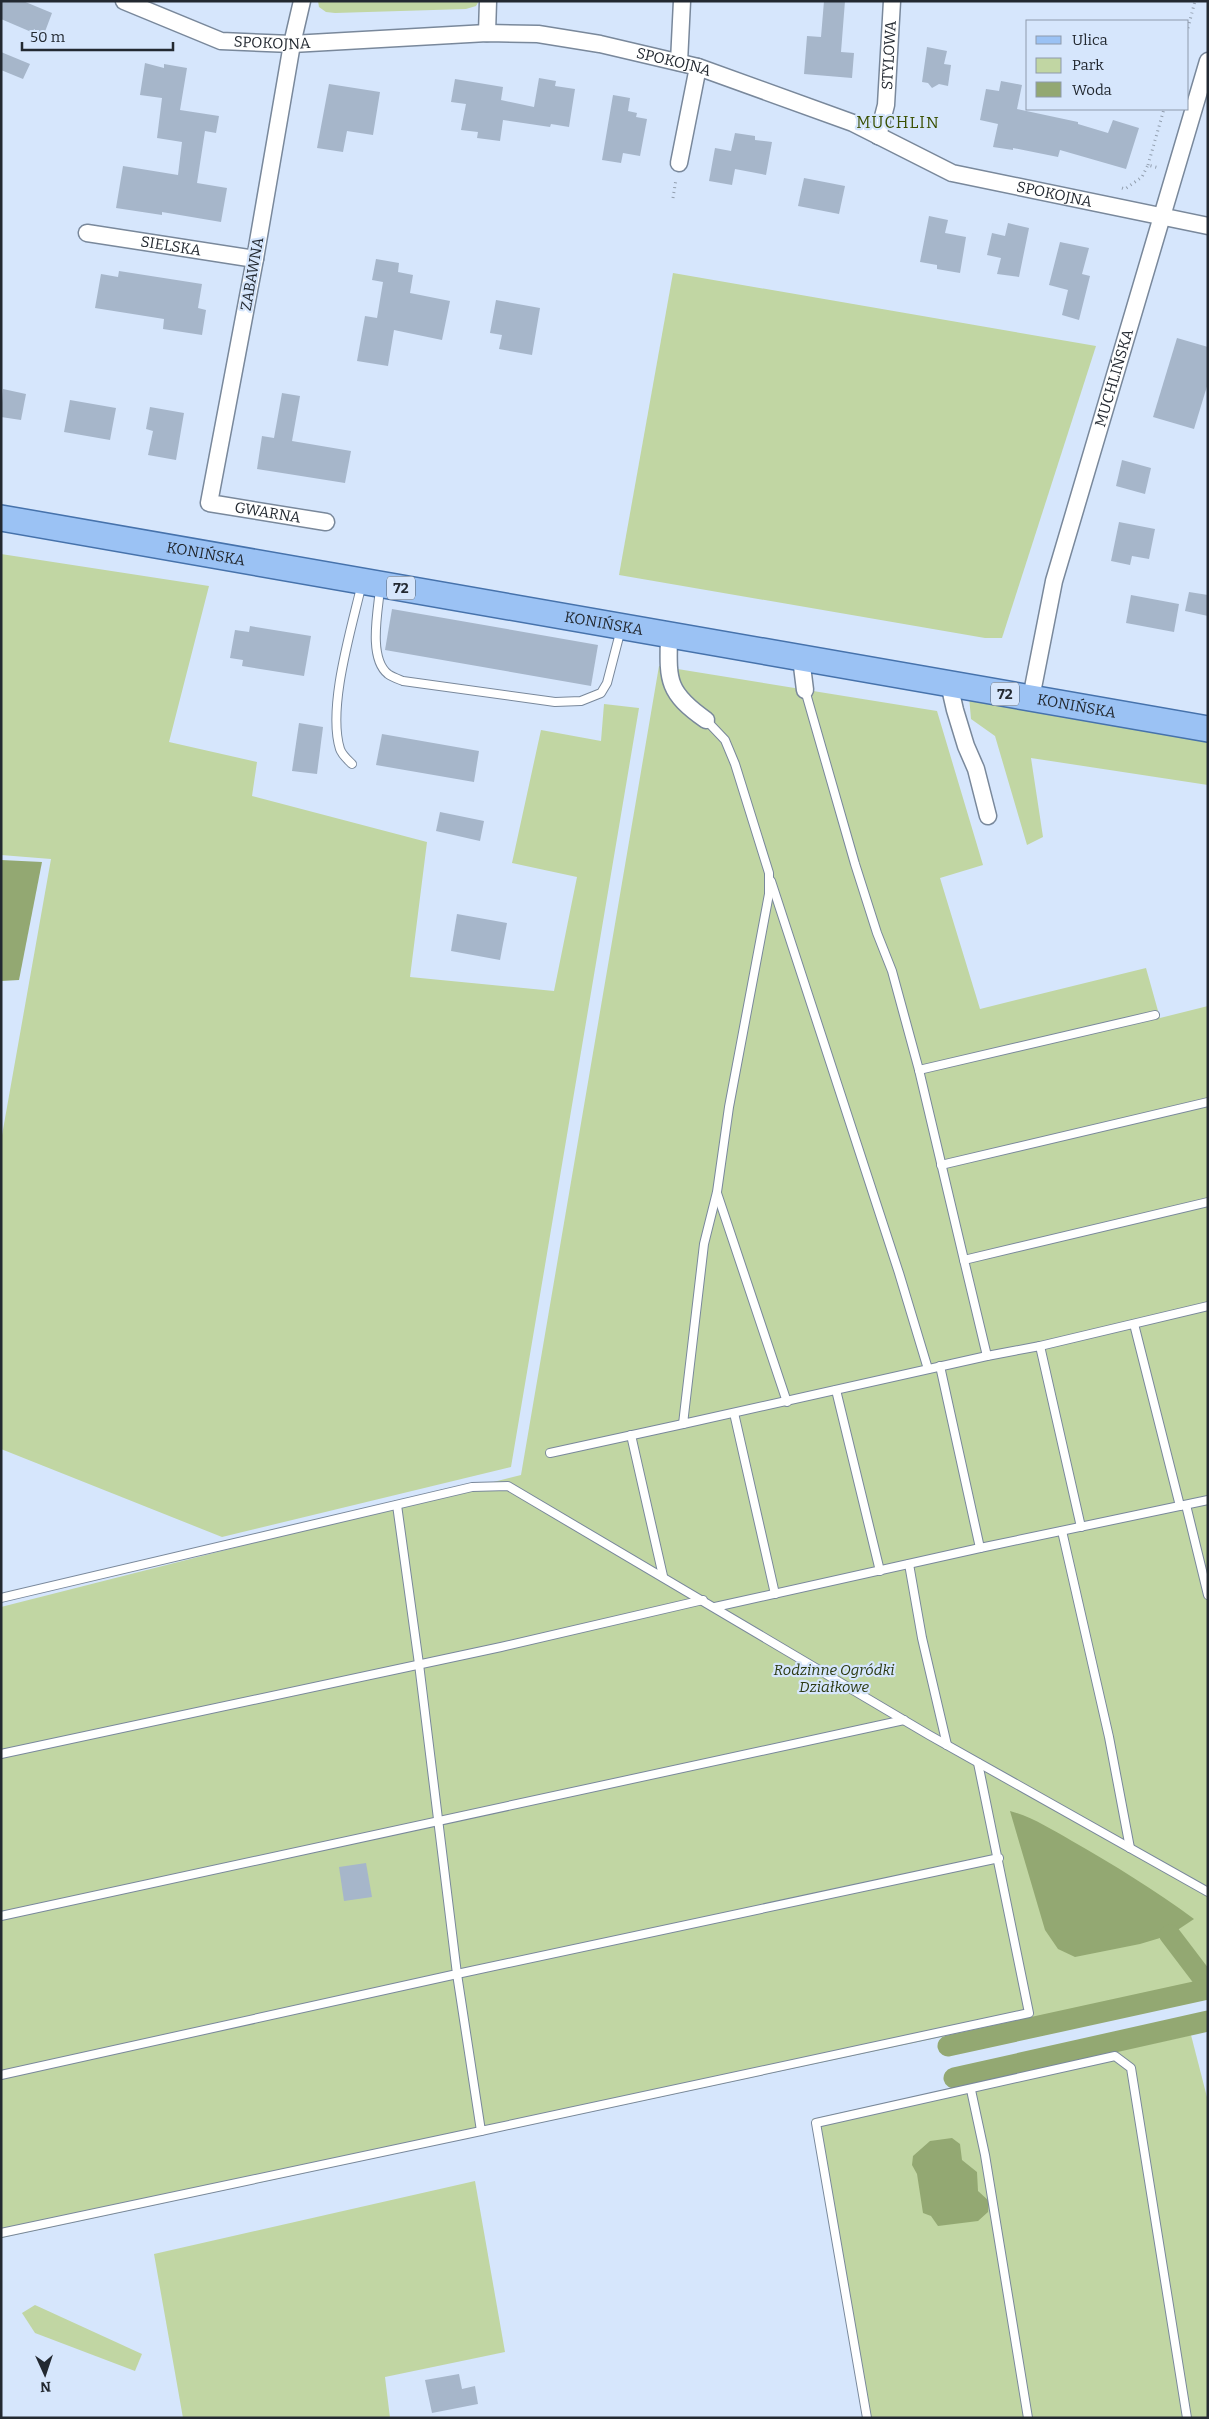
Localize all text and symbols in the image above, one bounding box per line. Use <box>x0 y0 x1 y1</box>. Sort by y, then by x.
scale bar <box>22 20 174 52</box>
street label: STYLOWA <box>878 20 900 90</box>
legend <box>1026 20 1189 110</box>
text: 50 m <box>30 28 66 46</box>
text: Ulica <box>1072 31 1108 49</box>
street label: SPOKOJNA <box>233 33 311 53</box>
street label: SPOKOJNA <box>634 44 714 80</box>
text: Park <box>1072 56 1104 74</box>
text: Woda <box>1072 81 1112 99</box>
district label: MUCHLIN <box>856 113 940 132</box>
street label: SPOKOJNA <box>1015 178 1094 211</box>
street label: SIELSKA <box>139 232 203 260</box>
street label: ZABAWNA <box>237 235 267 312</box>
street label: MUCHLIŃSKA <box>1091 327 1137 429</box>
street label: GWARNA <box>233 498 302 527</box>
street label: KONIŃSKA <box>165 538 247 570</box>
road number: 72 <box>387 576 415 600</box>
street label: KONIŃSKA <box>563 608 645 639</box>
road number: 72 <box>991 682 1019 706</box>
street label: KONIŃSKA <box>1036 690 1118 722</box>
park label: Rodzinne Ogródki Działkowe <box>774 1661 894 1696</box>
north arrow <box>20 2349 70 2399</box>
text: N <box>40 2378 51 2395</box>

